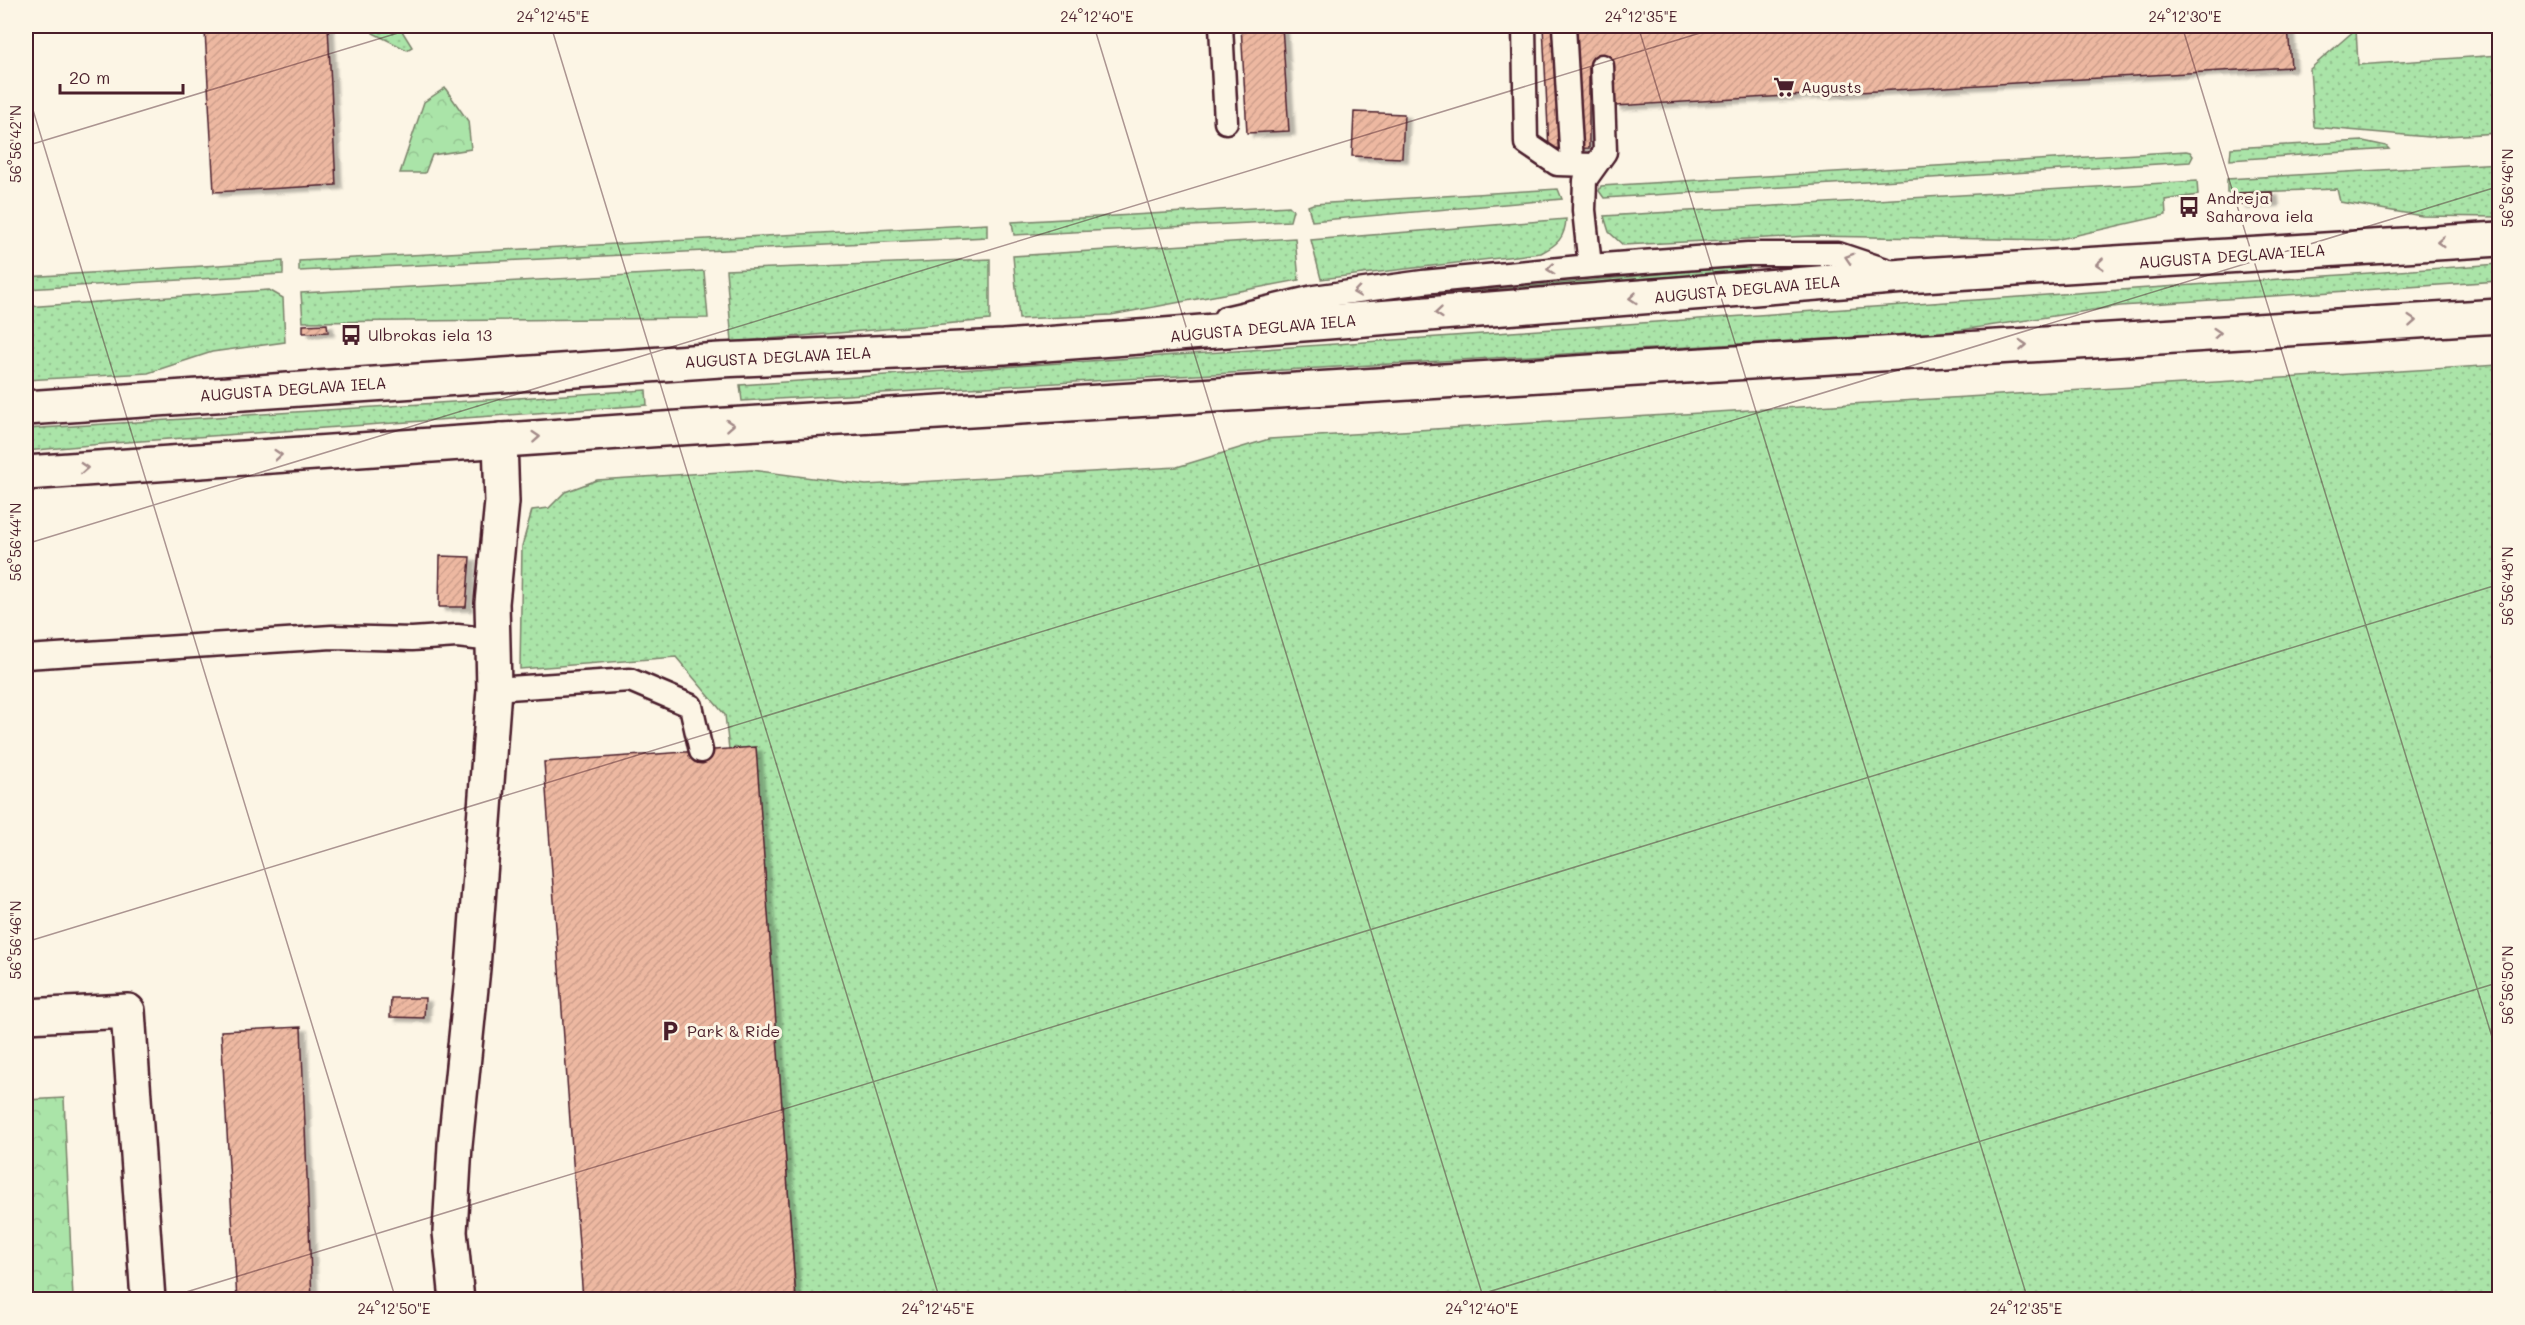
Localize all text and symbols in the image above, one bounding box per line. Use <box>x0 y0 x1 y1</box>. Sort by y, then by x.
text: 24°12'45"E <box>517 6 590 26</box>
text: 24°12'40"E <box>1060 6 1134 26</box>
text: 24°12'35"E <box>1605 6 1678 26</box>
text: 24°12'30"E <box>2148 6 2222 26</box>
scale bar <box>60 57 183 95</box>
text: 20 m <box>69 65 110 89</box>
supermarket icon: Augusts <box>1772 75 1796 99</box>
place label: Augusts <box>1801 76 1861 97</box>
text: 56°56'42"N <box>5 105 25 183</box>
text: 56°56'46"N <box>2497 149 2517 227</box>
place label: Andreja Saharova iela <box>2206 187 2314 226</box>
bus stop icon: Andreja Saharova iela <box>2177 195 2201 219</box>
one-way arrow <box>2437 236 2446 249</box>
street label: AUGUSTA DEGLAVA IELA <box>2138 238 2326 273</box>
one-way arrow <box>1844 253 1855 265</box>
one-way arrow <box>2095 257 2104 270</box>
one-way arrow <box>1546 263 1555 275</box>
street label: AUGUSTA DEGLAVA IELA <box>1653 270 1841 307</box>
one-way arrow <box>1352 285 1361 297</box>
one-way arrow <box>1629 291 1638 304</box>
one-way arrow <box>1434 307 1443 320</box>
street label: AUGUSTA DEGLAVA IELA <box>1169 309 1357 346</box>
one-way arrow <box>2408 315 2417 328</box>
bus stop icon: Ulbrokas iela 13 <box>339 323 363 347</box>
place label: Ulbrokas iela 13 <box>368 324 492 345</box>
one-way arrow <box>2213 327 2222 340</box>
one-way arrow <box>2018 339 2027 352</box>
street label: AUGUSTA DEGLAVA IELA <box>684 341 872 372</box>
street label: AUGUSTA DEGLAVA IELA <box>199 371 387 406</box>
one-way arrow <box>726 419 735 432</box>
one-way arrow <box>531 431 540 444</box>
one-way arrow <box>274 448 283 461</box>
one-way arrow <box>79 462 88 475</box>
text: 56°56'44"N <box>5 503 25 581</box>
text: 56°56'48"N <box>2497 547 2517 625</box>
text: 56°56'46"N <box>5 901 25 979</box>
text: 56°56'50"N <box>2497 945 2517 1025</box>
parking icon: Park & Ride <box>658 1019 682 1043</box>
place label: Park & Ride <box>687 1020 780 1041</box>
text: 24°12'50"E <box>357 1298 431 1318</box>
text: 24°12'45"E <box>902 1298 975 1318</box>
text: 24°12'40"E <box>1445 1298 1519 1318</box>
text: 24°12'35"E <box>1990 1298 2063 1318</box>

